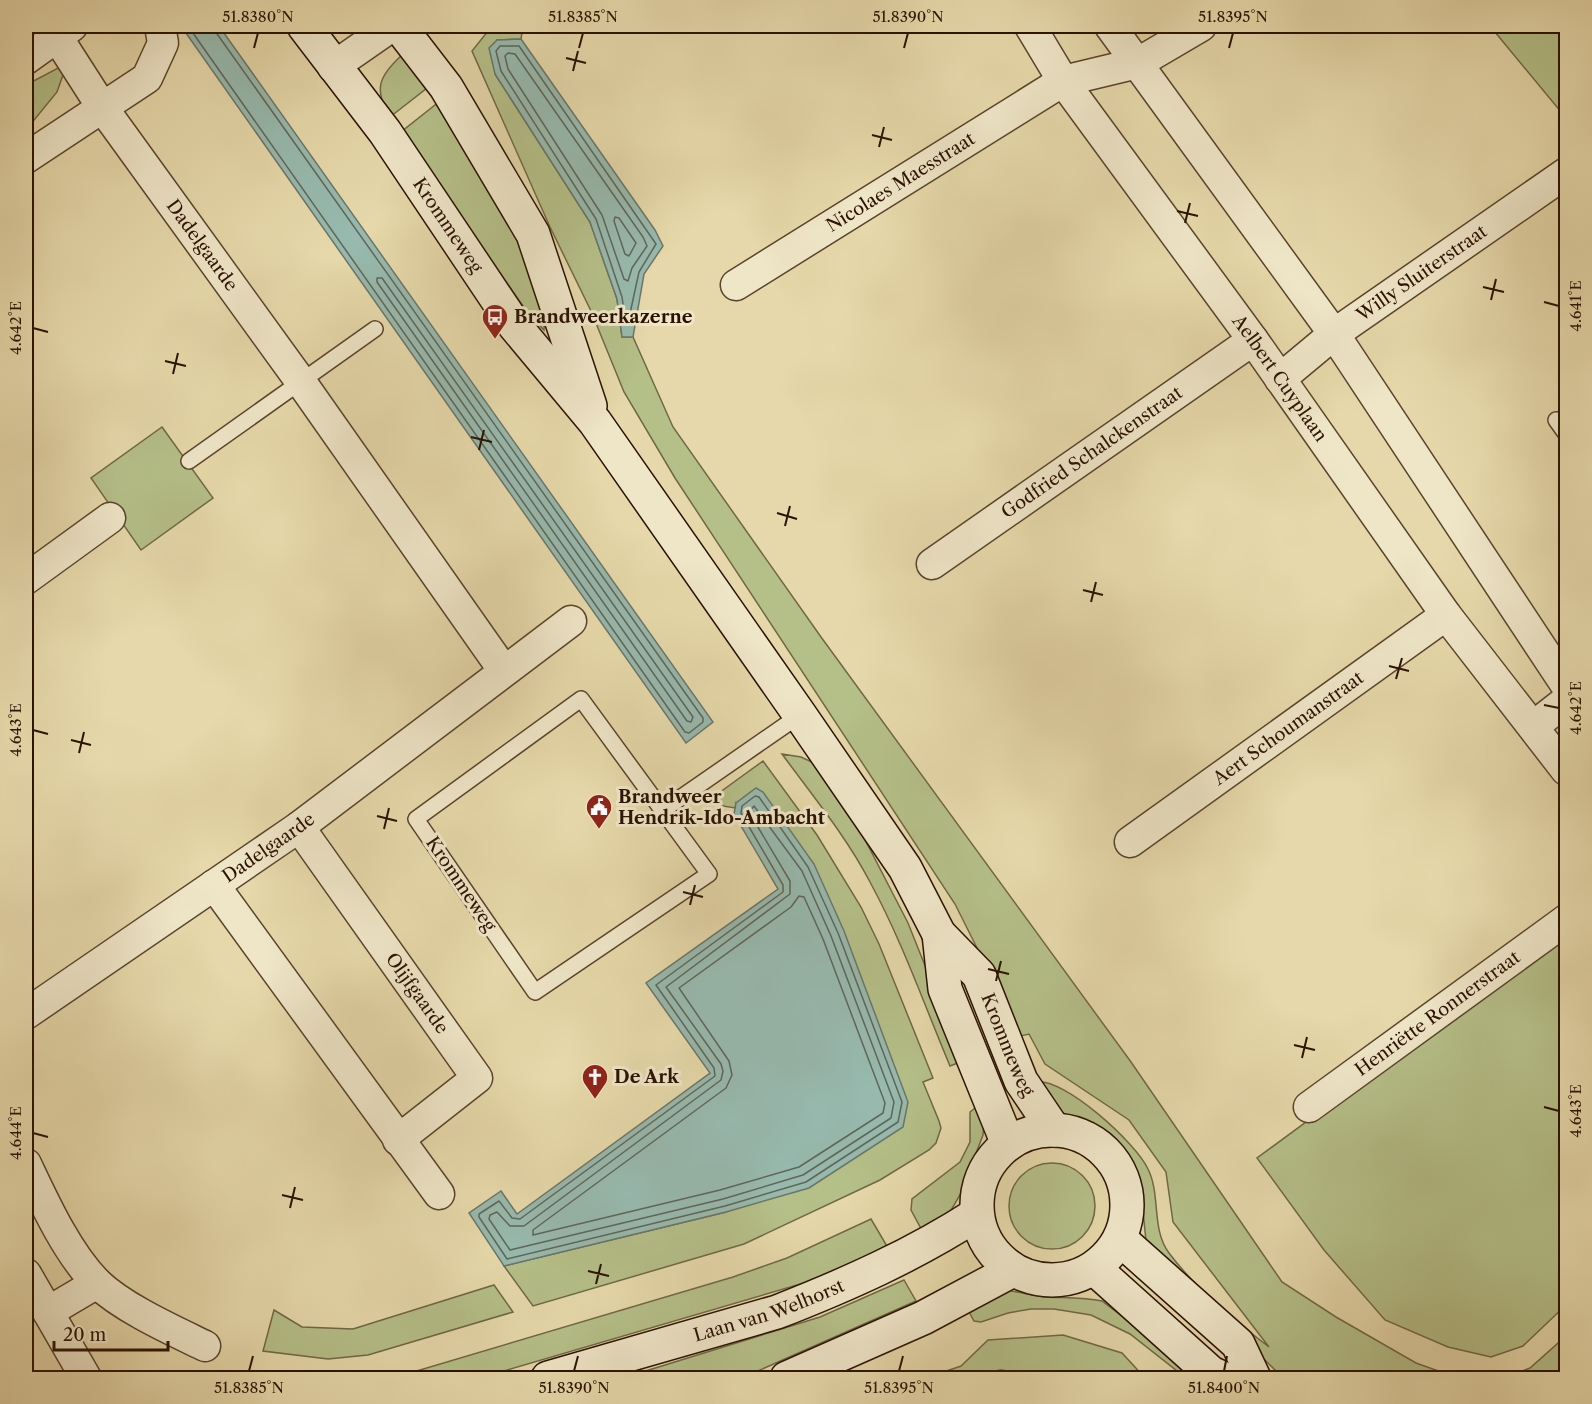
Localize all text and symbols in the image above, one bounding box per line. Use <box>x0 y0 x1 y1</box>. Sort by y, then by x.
text: 51.8380°N <box>222 7 294 26</box>
text: 51.8385°N <box>548 7 618 26</box>
text: 51.8390°N <box>872 7 944 26</box>
text: 51.8395°N <box>1198 7 1268 26</box>
street label: Nicolaes Maesstraat <box>822 127 979 237</box>
street label: Krommeweg <box>408 174 488 278</box>
street label: Dadelgaarde <box>162 195 242 295</box>
street label: Willy Sluiterstraat <box>1351 220 1492 327</box>
text: 4.641°E <box>1566 280 1585 332</box>
text: 4.642°E <box>6 301 25 355</box>
bus stop icon: Brandweerkazerne <box>480 302 510 340</box>
place label: Brandweerkazerne <box>514 306 693 328</box>
street label: Aelbert Cuyplaan <box>1227 310 1332 446</box>
street label: Godfried Schalckenstraat <box>997 381 1187 523</box>
street label: Aert Schoumanstraat <box>1208 666 1368 790</box>
text: 4.642°E <box>1566 681 1585 735</box>
text: 4.643°E <box>6 703 25 757</box>
place label: Brandweer Hendrik-Ido-Ambacht <box>618 786 826 829</box>
public building icon: Brandweer Hendrik-Ido-Ambacht <box>584 792 614 830</box>
street label: Dadelgaarde <box>218 808 319 887</box>
street label: Krommeweg <box>421 832 501 936</box>
street label: Henriëtte Ronnerstraat <box>1351 946 1525 1081</box>
street label: Olijfgaarde <box>381 949 453 1038</box>
street label: Krommeweg <box>976 990 1040 1101</box>
church icon: De Ark <box>580 1062 610 1100</box>
place label: De Ark <box>614 1066 680 1088</box>
text: 4.643°E <box>1566 1084 1585 1138</box>
text: 4.644°E <box>6 1106 25 1160</box>
street label: Laan van Welhorst <box>691 1274 848 1346</box>
scale bar <box>54 1314 168 1352</box>
text: 20 m <box>63 1324 107 1346</box>
text: 51.8385°N <box>214 1378 284 1397</box>
text: 51.8390°N <box>538 1378 610 1397</box>
text: 51.8395°N <box>864 1378 934 1397</box>
text: 51.8400°N <box>1188 1378 1260 1397</box>

